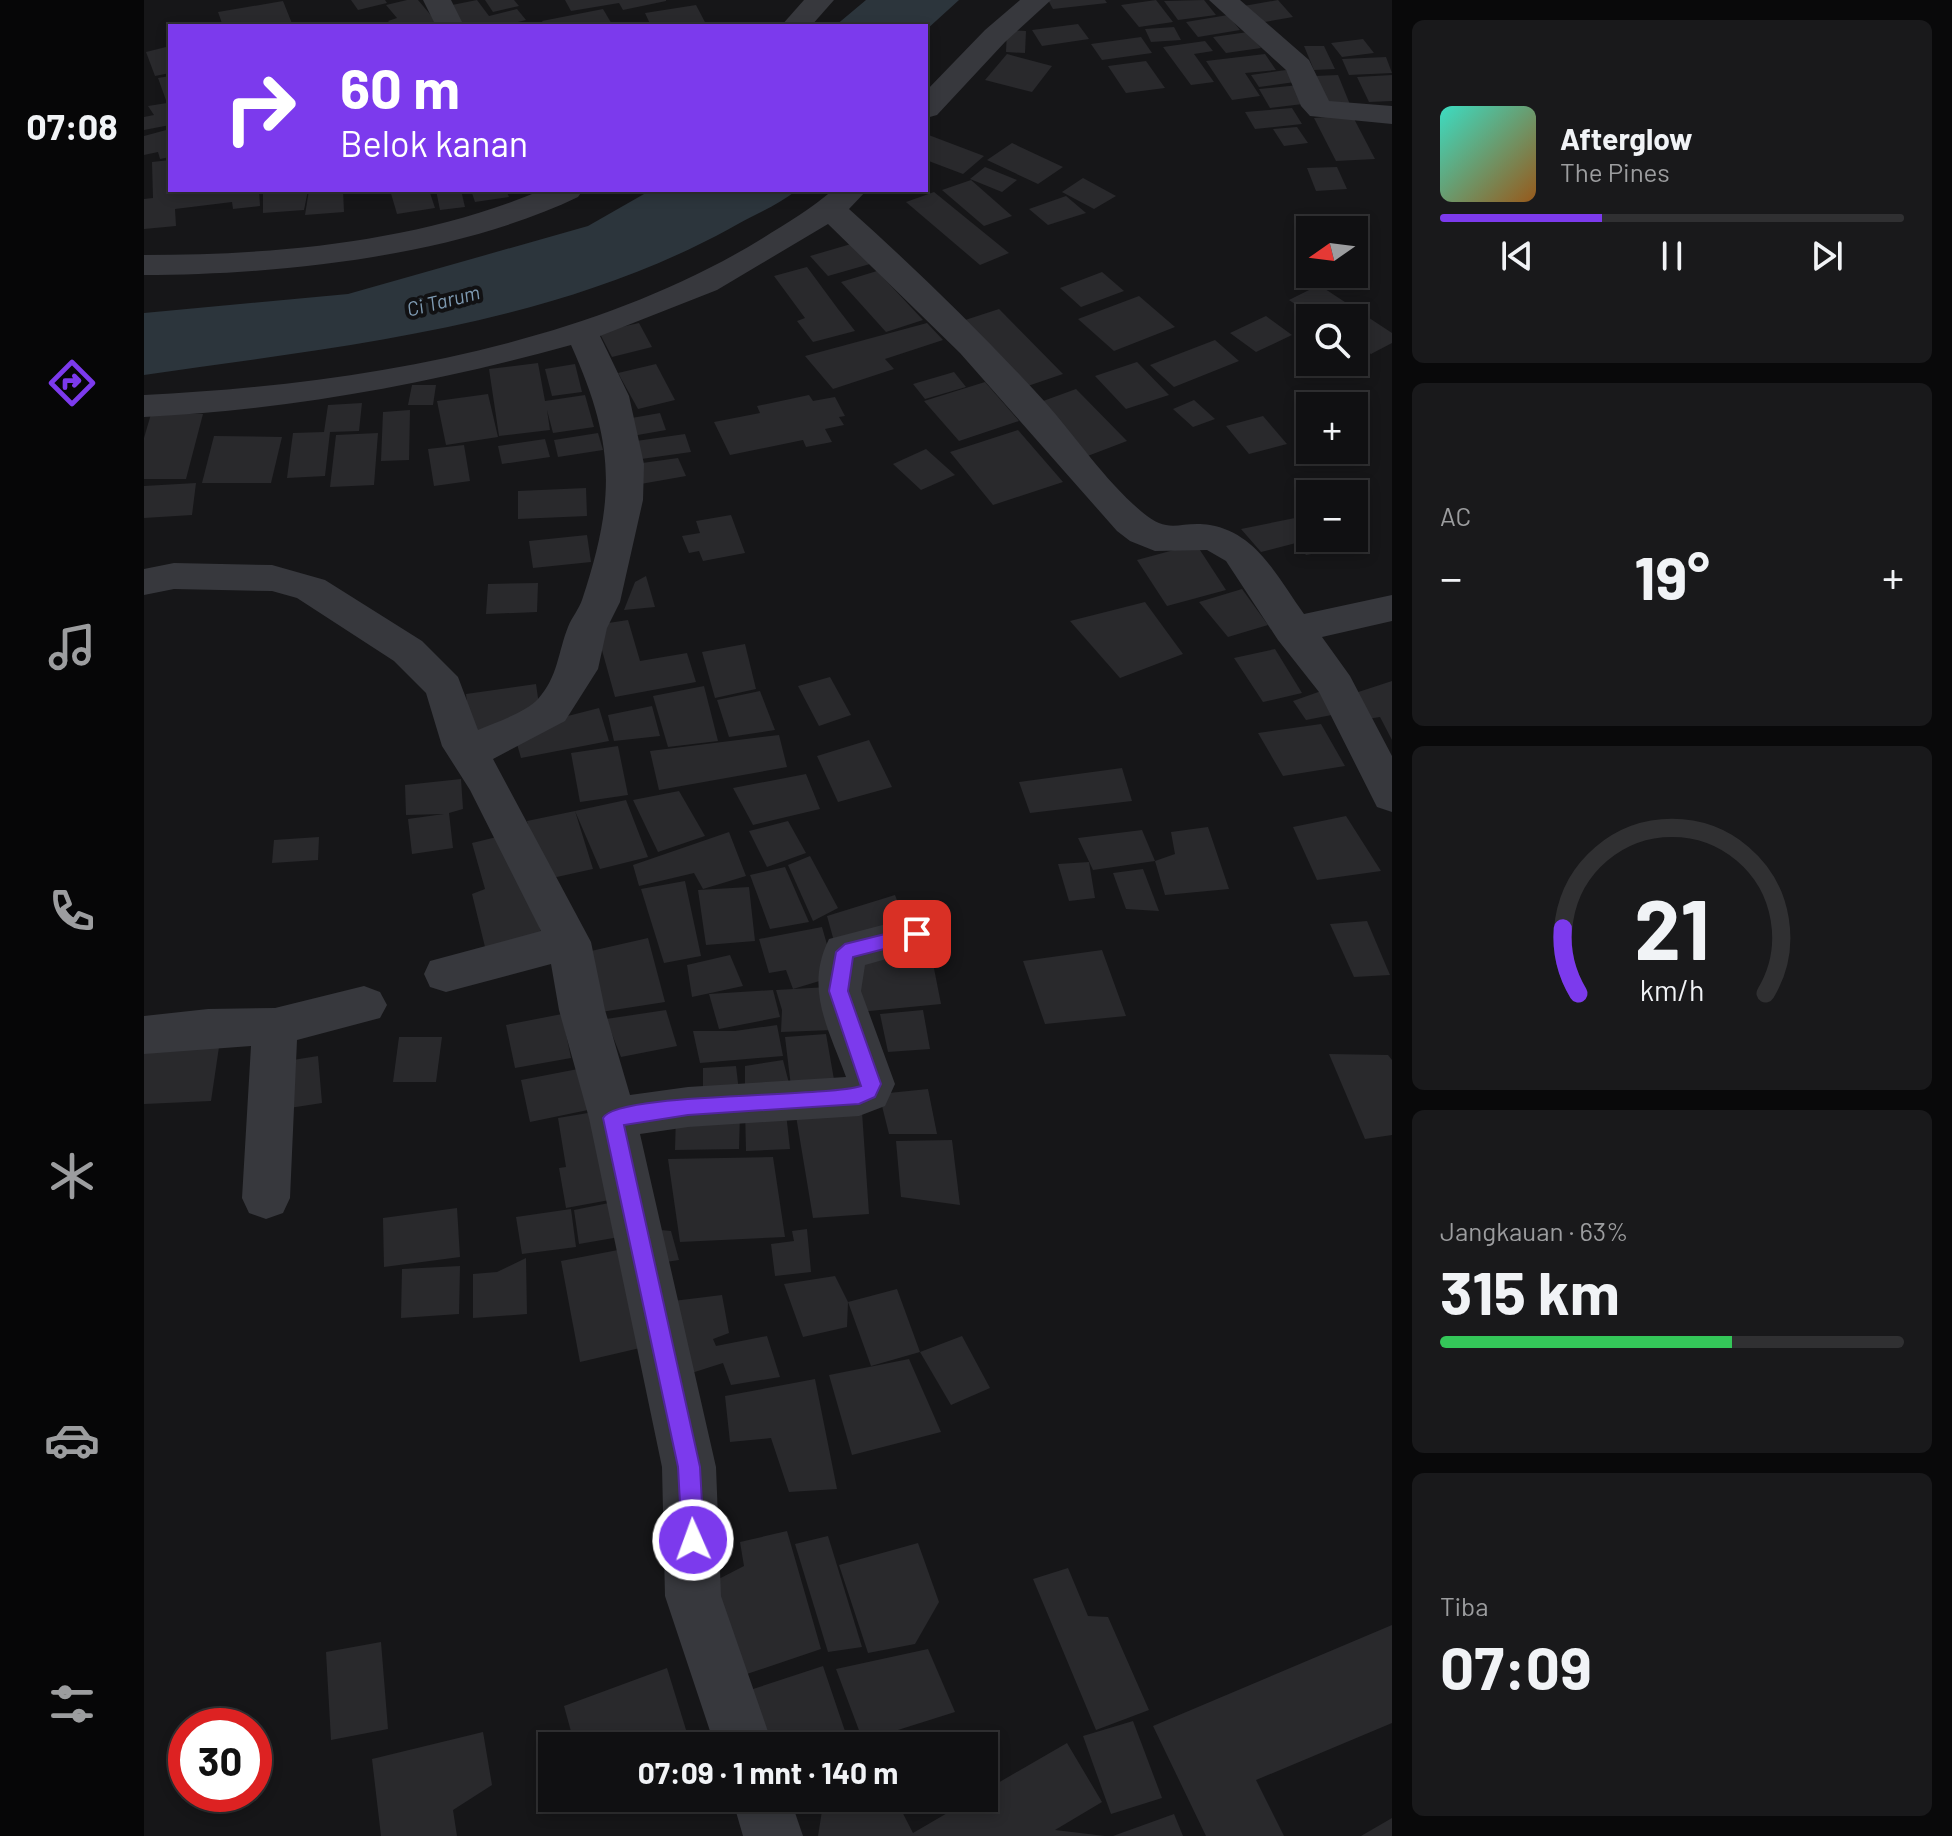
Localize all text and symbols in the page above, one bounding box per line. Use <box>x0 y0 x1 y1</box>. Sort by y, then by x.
text: 60 m <box>340 53 460 120</box>
icon: right <box>208 56 312 160</box>
text: 07:08 <box>26 104 118 147</box>
text: Afterglow <box>1560 120 1693 156</box>
text: Belok kanan <box>340 121 528 164</box>
text: The Pines <box>1560 156 1670 187</box>
north arrow <box>1296 216 1368 288</box>
map controls <box>1296 216 1368 552</box>
icon: previous <box>1495 234 1539 278</box>
icon: pause <box>1650 234 1694 278</box>
icon: next <box>1805 234 1849 278</box>
water label: Ci Tarum <box>404 279 482 321</box>
button: search <box>1296 304 1368 376</box>
icon: directions <box>44 355 100 411</box>
button: + <box>1296 392 1368 464</box>
button: − <box>1296 480 1368 552</box>
text: AC <box>1440 500 1471 531</box>
text: 19° <box>1634 540 1710 612</box>
text: − <box>1440 550 1462 603</box>
text: + <box>1882 550 1904 603</box>
icon: music <box>44 619 100 675</box>
text: 21 <box>1634 877 1710 977</box>
icon: phone <box>44 883 100 939</box>
pin <box>883 900 951 968</box>
icon: arrive <box>895 912 939 956</box>
text: km/h <box>1640 972 1704 1007</box>
icon: climate <box>44 1148 100 1204</box>
text: Jangkauan · 63% <box>1440 1215 1628 1246</box>
text: 315 km <box>1440 1255 1620 1327</box>
icon: car <box>44 1412 100 1468</box>
position arrow <box>651 1498 735 1582</box>
text: Tiba <box>1440 1590 1489 1621</box>
text: 07:09 <box>1440 1630 1592 1702</box>
icon: filters <box>44 1676 100 1732</box>
speed limit sign: 30 <box>168 1708 272 1812</box>
text: 07:09 · 1 mnt · 140 m <box>638 1754 898 1790</box>

